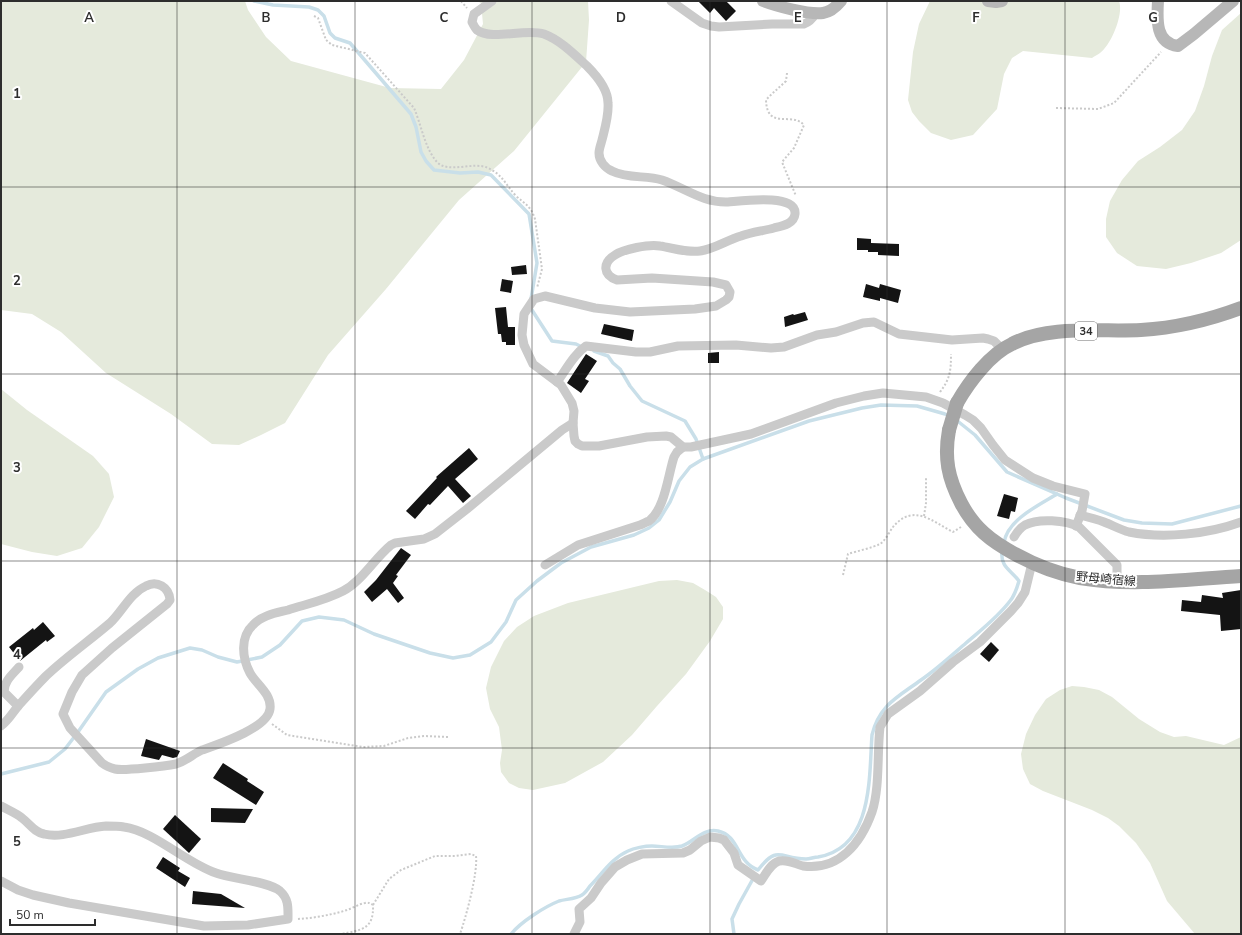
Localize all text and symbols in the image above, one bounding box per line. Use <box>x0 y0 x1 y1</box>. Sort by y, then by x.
text: A <box>84 9 94 27</box>
text: B <box>262 9 271 27</box>
text: C <box>440 9 449 27</box>
text: D <box>616 9 626 27</box>
text: E <box>794 9 802 27</box>
text: F <box>972 9 980 27</box>
text: G <box>1148 9 1158 27</box>
text: 1 <box>13 85 21 103</box>
text: 2 <box>13 272 21 290</box>
road number: 34 <box>1075 322 1097 340</box>
text: 3 <box>13 459 21 477</box>
street label: 野母崎宿線 <box>1075 568 1137 590</box>
text: 4 <box>13 646 21 664</box>
text: 5 <box>13 833 21 851</box>
scale bar <box>10 901 95 927</box>
text: 50 m <box>16 907 44 923</box>

